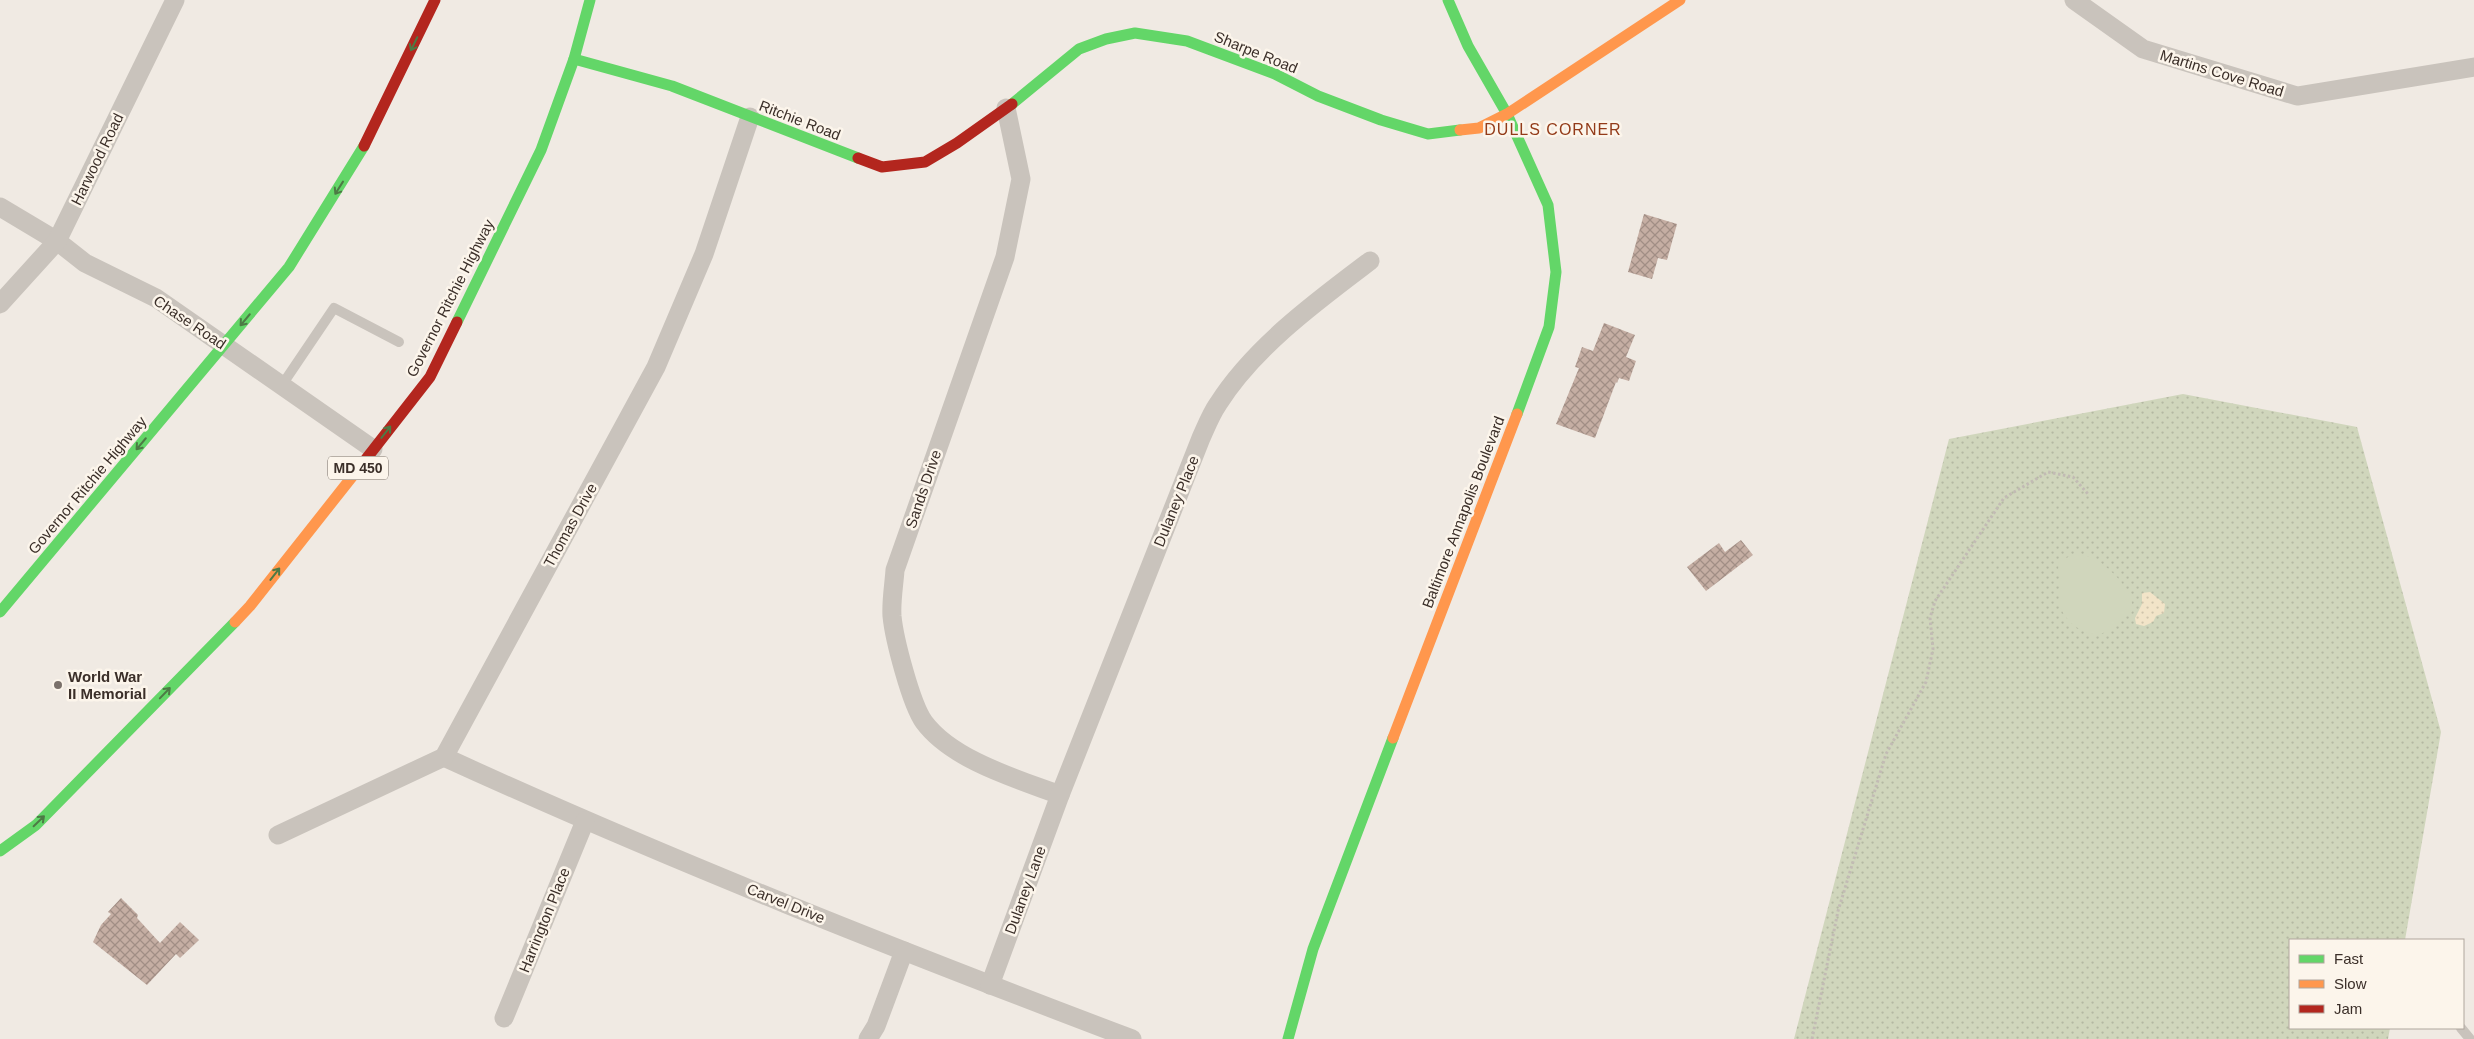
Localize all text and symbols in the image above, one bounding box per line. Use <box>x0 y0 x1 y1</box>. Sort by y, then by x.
street label: Sharpe Road <box>1212 28 1300 76</box>
one-way arrow <box>409 36 418 51</box>
street label: Martins Cove Road <box>2158 46 2286 100</box>
street label: Ritchie Road <box>757 97 843 143</box>
street label: Harwood Road <box>67 110 127 208</box>
district label: DULLS CORNER <box>1484 121 1622 138</box>
one-way arrow <box>333 180 343 194</box>
street label: Governor Ritchie Highway <box>403 216 497 379</box>
street label: Chase Road <box>151 292 229 352</box>
one-way arrow <box>240 313 251 326</box>
street label: Governor Ritchie Highway <box>24 412 150 557</box>
street label: Baltimore Annapolis Boulevard <box>1418 414 1508 610</box>
one-way arrow <box>381 426 392 439</box>
one-way arrow <box>135 438 146 451</box>
street label: Sands Drive <box>902 448 944 530</box>
street label: Dulaney Place <box>1150 453 1202 549</box>
road number: MD 450 <box>328 456 388 479</box>
street label: Thomas Drive <box>540 480 600 570</box>
one-way arrow <box>270 567 280 581</box>
place label: World War II Memorial <box>68 668 146 702</box>
marker: World War II Memorial <box>52 679 64 691</box>
one-way arrow <box>159 687 171 699</box>
one-way arrow <box>32 815 45 827</box>
street label: Dulaney Lane <box>1001 844 1049 936</box>
street label: Harrington Place <box>515 865 573 975</box>
street label: Carvel Drive <box>745 880 827 926</box>
legend <box>2289 939 2464 1029</box>
text: Fast <box>2334 950 2364 967</box>
text: Slow <box>2334 975 2367 992</box>
text: Jam <box>2334 1000 2362 1017</box>

